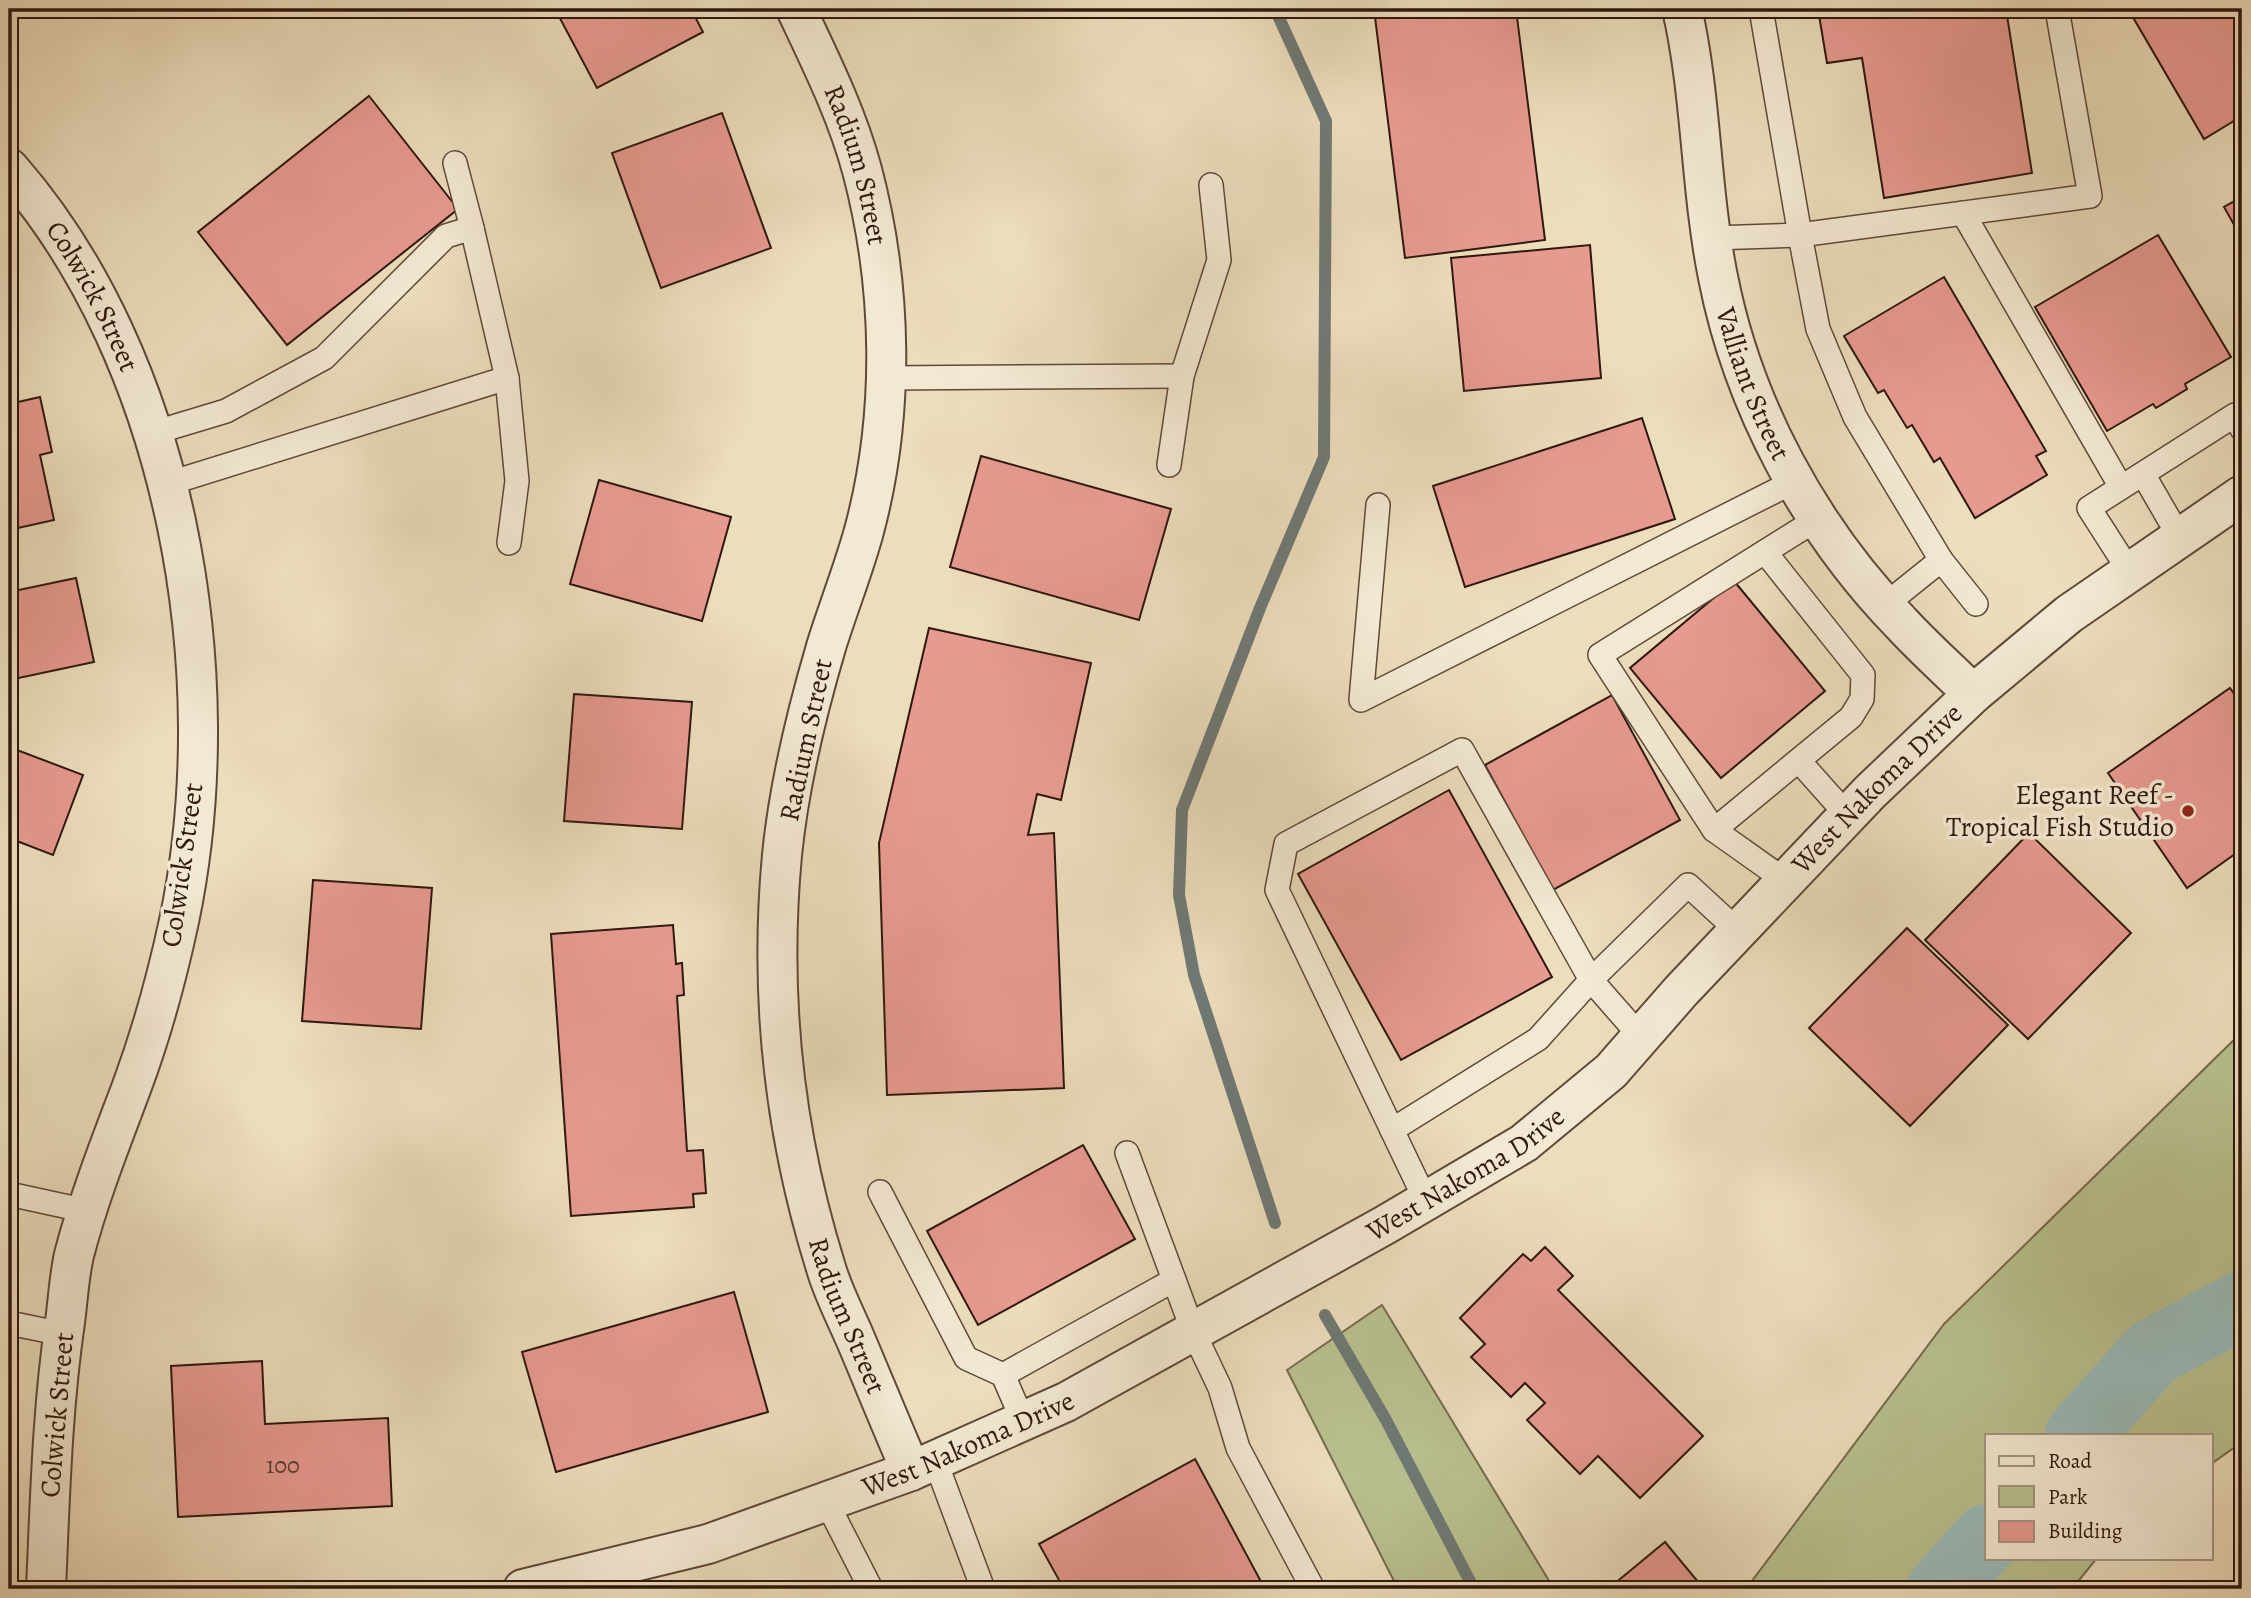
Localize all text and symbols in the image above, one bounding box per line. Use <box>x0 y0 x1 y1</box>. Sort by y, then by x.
street label: Radium Street <box>814 79 896 248</box>
street label: Colwick Street <box>37 213 148 377</box>
street label: Valliant Street <box>1706 302 1799 467</box>
street label: Radium Street <box>770 655 842 825</box>
street label: West Nakoma Drive <box>1782 695 1971 883</box>
place label: Elegant Reef - Tropical Fish Studio <box>1946 776 2174 846</box>
street label: Colwick Street <box>152 780 212 950</box>
marker: Elegant Reef - Tropical Fish Studio <box>2180 803 2196 819</box>
street label: West Nakoma Drive <box>1359 1098 1573 1251</box>
street label: Radium Street <box>799 1233 895 1400</box>
street label: Colwick Street <box>31 1331 83 1499</box>
street label: West Nakoma Drive <box>856 1382 1081 1506</box>
legend <box>1985 1434 2212 1560</box>
text: Road <box>2048 1447 2092 1475</box>
house number: 100 <box>266 1449 300 1481</box>
text: Park <box>2048 1483 2088 1511</box>
text: Building <box>2048 1517 2123 1545</box>

